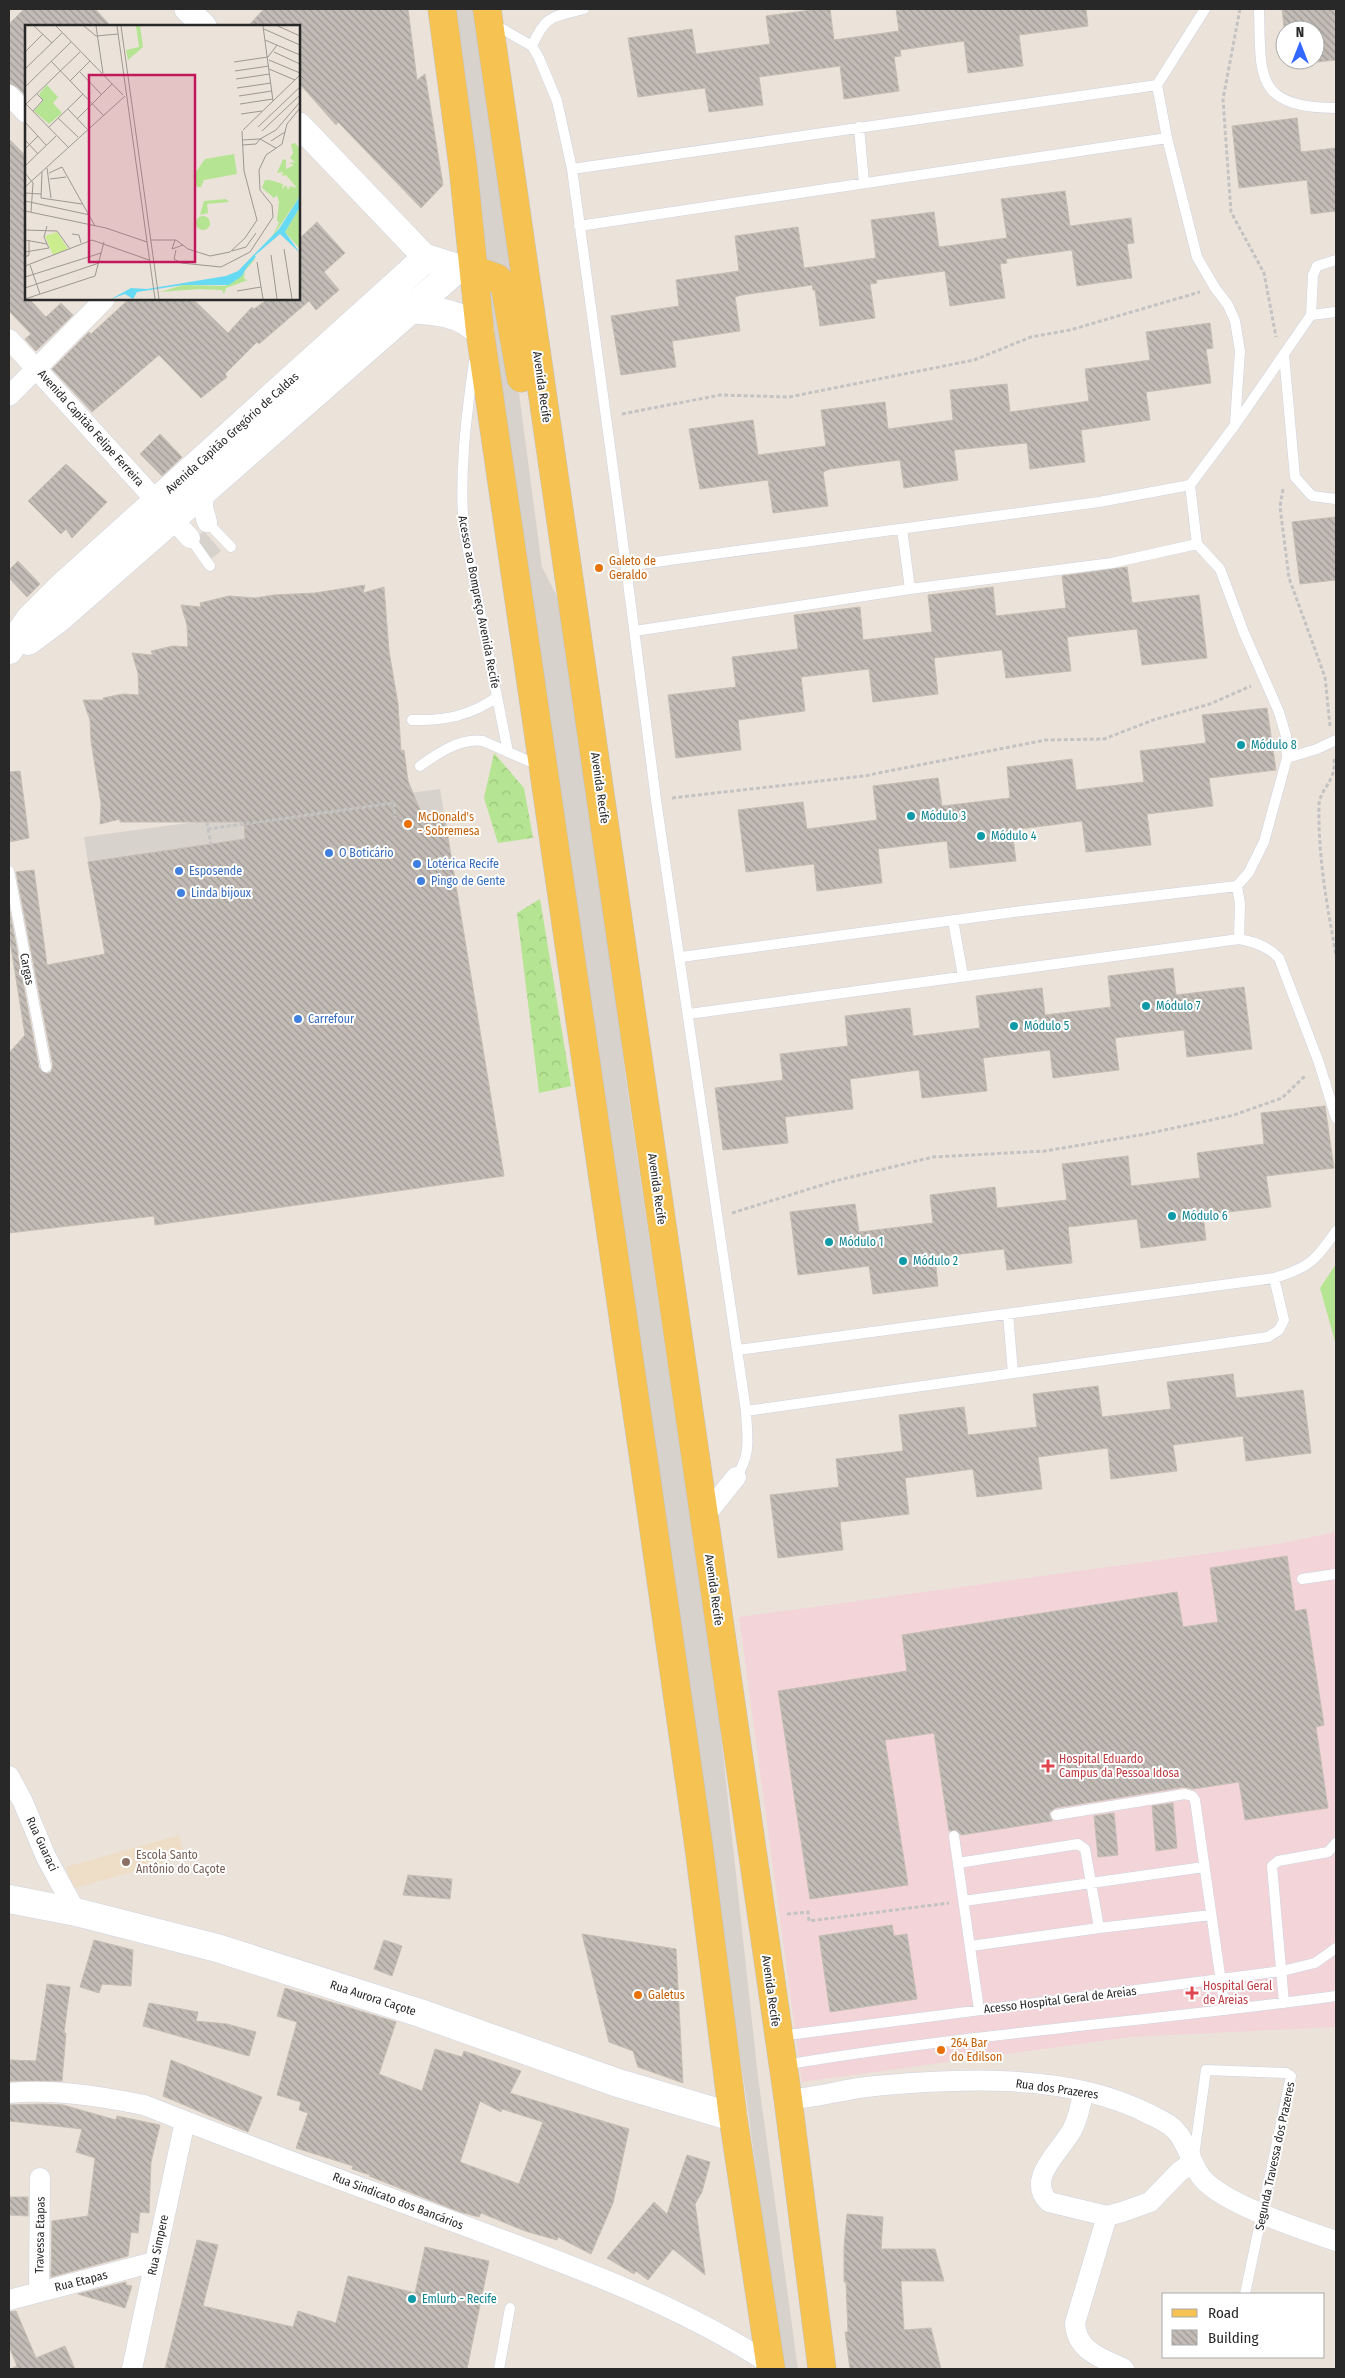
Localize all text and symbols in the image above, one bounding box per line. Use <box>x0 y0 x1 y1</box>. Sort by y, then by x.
north arrow <box>1275 20 1325 70</box>
text: N <box>1296 24 1304 41</box>
inset map <box>25 25 300 300</box>
street label: Avenida Recife <box>530 350 554 424</box>
street label: Avenida Capitão Felipe Ferreira <box>35 367 147 489</box>
street label: Avenida Capitão Gregório de Caldas <box>163 369 301 497</box>
street label: Acesso ao Bompreço Avenida Recife <box>455 514 503 690</box>
place label: Galeto de Geraldo <box>609 554 656 582</box>
marker: Galeto de Geraldo <box>593 562 605 574</box>
place label: Módulo 8 <box>1251 738 1297 752</box>
marker: Módulo 8 <box>1235 739 1247 751</box>
street label: Avenida Recife <box>588 751 612 825</box>
place label: Módulo 3 <box>921 809 966 823</box>
place label: McDonald's - Sobremesa <box>418 810 480 838</box>
marker: Módulo 3 <box>905 810 917 822</box>
marker: McDonald's - Sobremesa <box>402 818 414 830</box>
place label: Módulo 4 <box>991 829 1037 843</box>
marker: Módulo 4 <box>975 830 987 842</box>
place label: O Boticário <box>339 846 394 860</box>
marker: O Boticário <box>323 847 335 859</box>
place label: Lotérica Recife <box>427 857 499 871</box>
marker: Lotérica Recife <box>411 858 423 870</box>
place label: Esposende <box>189 864 242 878</box>
marker: Esposende <box>173 865 185 877</box>
place label: Pingo de Gente <box>431 874 505 888</box>
marker: Pingo de Gente <box>415 875 427 887</box>
place label: Linda bijoux <box>191 886 252 900</box>
marker: Linda bijoux <box>175 887 187 899</box>
street label: Cargas <box>17 952 37 986</box>
place label: Módulo 7 <box>1156 999 1201 1013</box>
marker: Módulo 7 <box>1140 1000 1152 1012</box>
place label: Carrefour <box>308 1012 355 1026</box>
marker: Carrefour <box>292 1013 304 1025</box>
place label: Módulo 5 <box>1024 1019 1070 1033</box>
marker: Módulo 5 <box>1008 1020 1020 1032</box>
street label: Avenida Recife <box>645 1152 669 1226</box>
place label: Módulo 6 <box>1182 1209 1228 1223</box>
marker: Módulo 6 <box>1166 1210 1178 1222</box>
place label: Módulo 1 <box>839 1235 883 1249</box>
marker: Módulo 1 <box>823 1236 835 1248</box>
place label: Módulo 2 <box>913 1254 958 1268</box>
marker: Módulo 2 <box>897 1255 909 1267</box>
street label: Avenida Recife <box>702 1553 726 1627</box>
place label: Hospital Eduardo Campus da Pessoa Idosa <box>1059 1752 1180 1780</box>
marker: Hospital Eduardo Campus da Pessoa Idosa <box>1041 1759 1055 1773</box>
street label: Rua Guaraci <box>23 1815 61 1873</box>
place label: Escola Santo Antônio do Caçote <box>136 1848 226 1876</box>
marker: Escola Santo Antônio do Caçote <box>120 1856 132 1868</box>
street label: Avenida Recife <box>759 1954 783 2028</box>
street label: Rua Aurora Caçote <box>328 1978 418 2019</box>
place label: Hospital Geral de Areias <box>1203 1979 1272 2007</box>
street label: Acesso Hospital Geral de Areias <box>983 1984 1137 2016</box>
marker: Hospital Geral de Areias <box>1185 1986 1199 2000</box>
place label: Galetus <box>648 1988 685 2002</box>
marker: Galetus <box>632 1989 644 2001</box>
place label: 264 Bar do Edilson <box>951 2036 1002 2064</box>
marker: 264 Bar do Edilson <box>935 2044 947 2056</box>
street label: Rua dos Prazeres <box>1015 2076 1099 2102</box>
street label: Segunda Travessa dos Prazeres <box>1252 2080 1298 2232</box>
street label: Rua Sindicato dos Bancários <box>331 2170 465 2232</box>
street label: Travessa Etapas <box>32 2196 48 2274</box>
street label: Rua Simpere <box>145 2213 171 2277</box>
street label: Rua Etapas <box>53 2268 109 2294</box>
place label: Emlurb - Recife <box>422 2292 497 2306</box>
marker: Emlurb - Recife <box>406 2293 418 2305</box>
legend <box>1162 2293 1325 2358</box>
text: Road <box>1208 2304 1239 2322</box>
text: Building <box>1208 2329 1259 2347</box>

